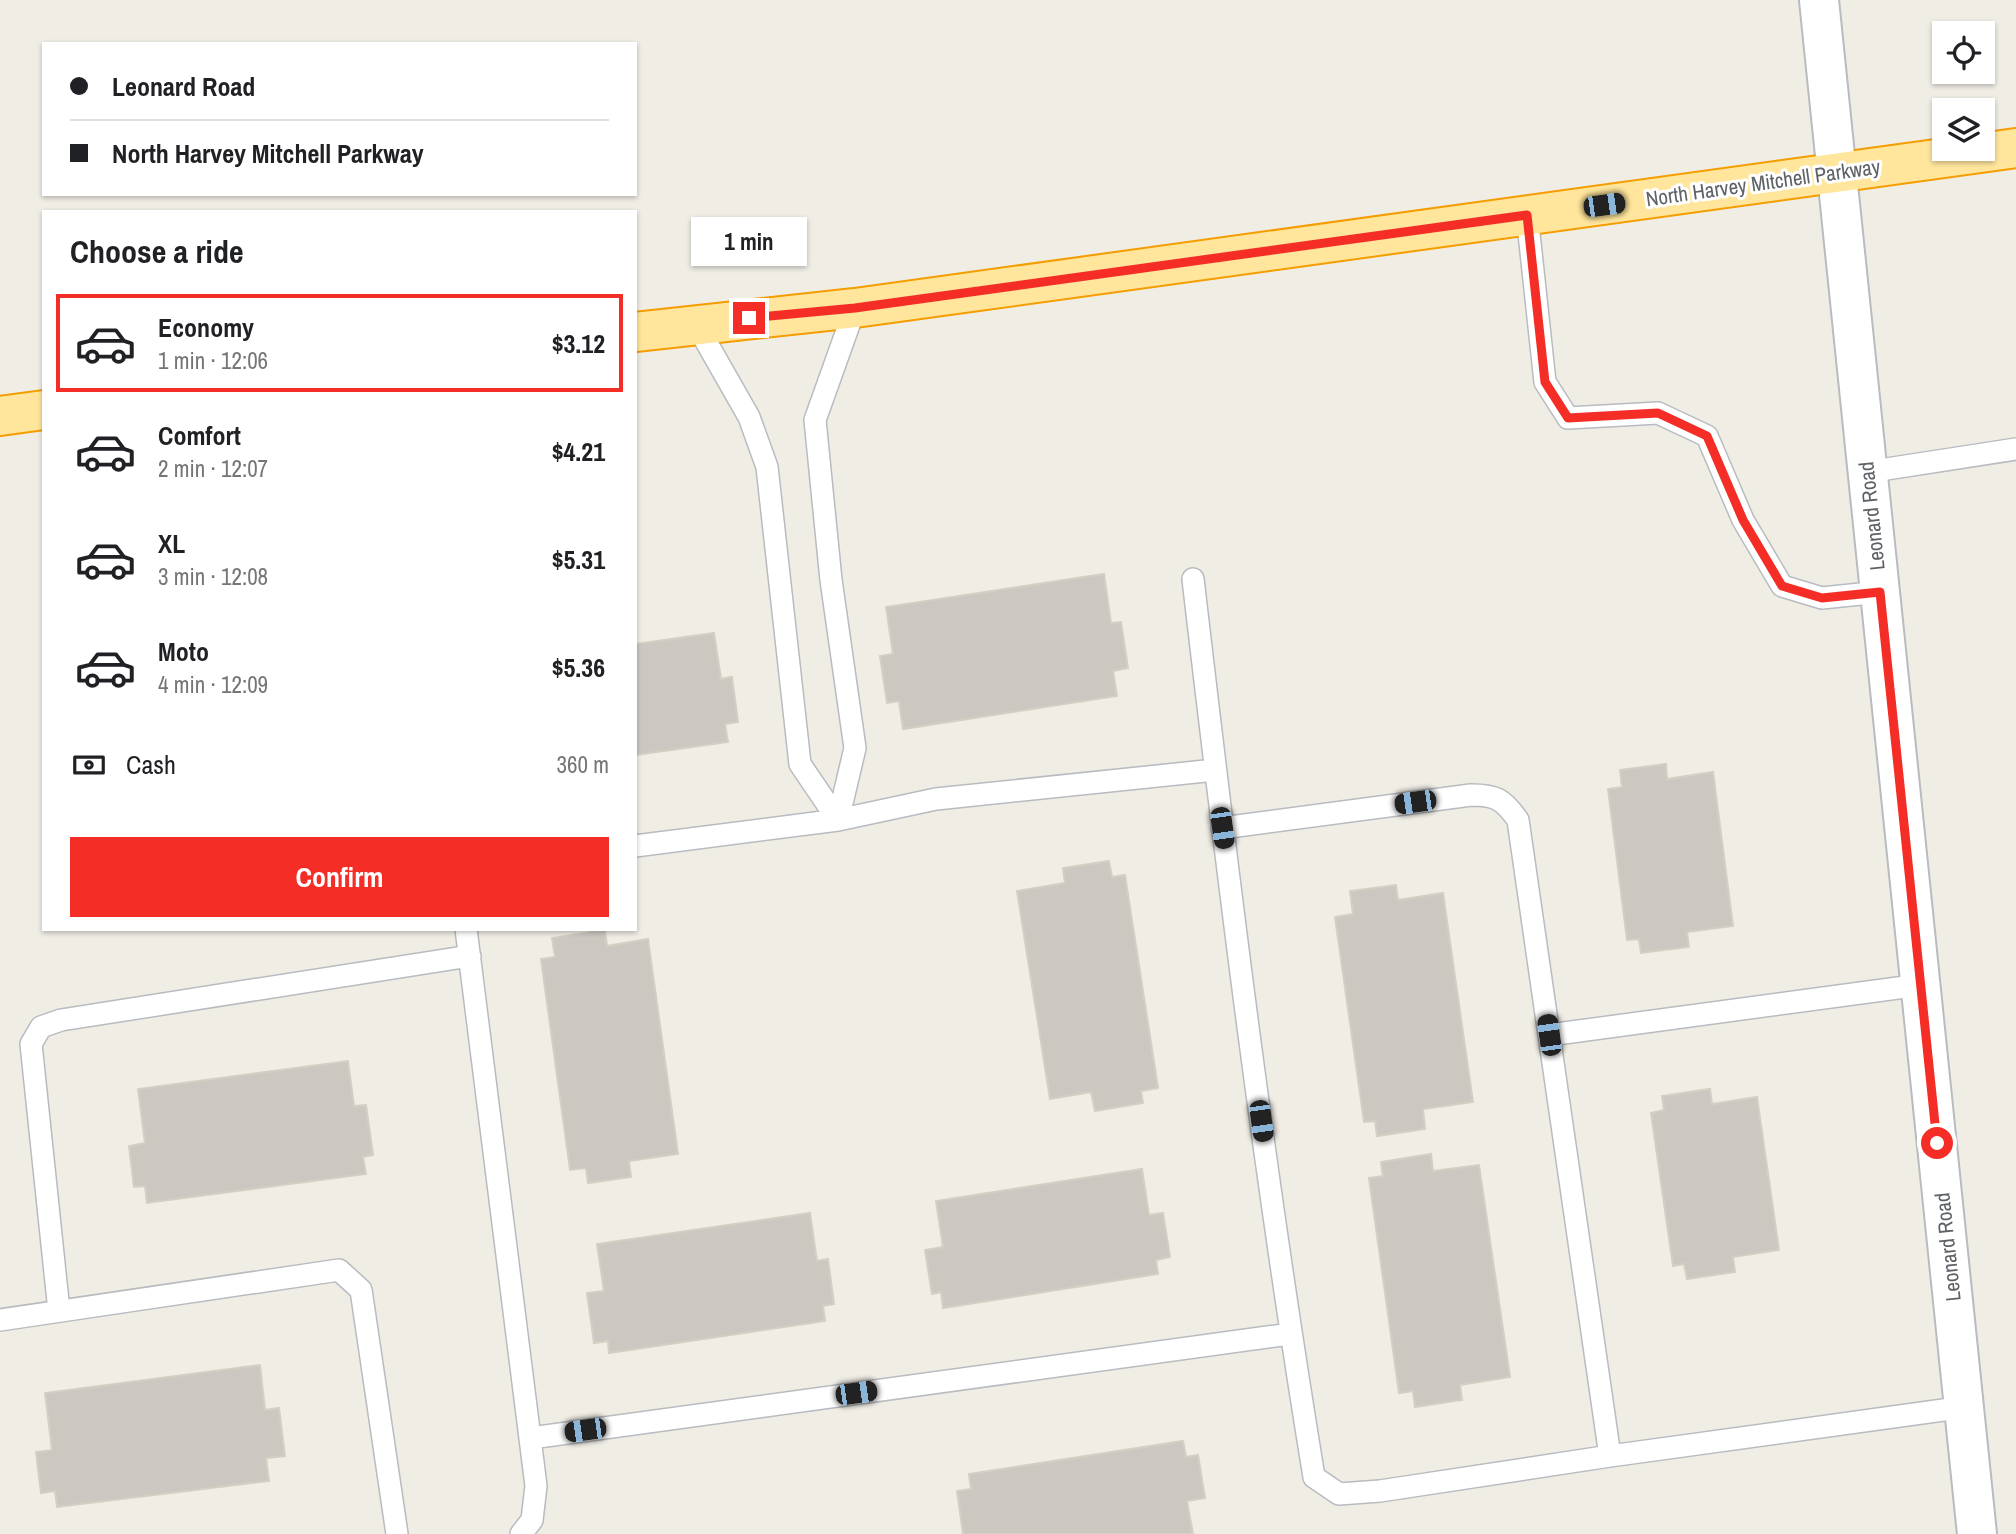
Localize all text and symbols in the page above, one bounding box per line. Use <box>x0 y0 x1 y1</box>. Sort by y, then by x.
map controls <box>1932 21 1995 161</box>
button: locate <box>1932 21 1995 84</box>
text: Leonard Road <box>112 69 255 104</box>
button: layers <box>1932 98 1995 161</box>
text: North Harvey Mitchell Parkway <box>112 136 424 171</box>
street label: North Harvey Mitchell Parkway <box>1644 152 1882 213</box>
car <box>1582 192 1627 218</box>
callout: 1 min <box>691 216 807 266</box>
text: 1 min <box>724 226 774 257</box>
text: Choose a ride <box>70 230 244 273</box>
route end <box>733 302 765 334</box>
text: Economy <box>158 310 254 345</box>
icon: car <box>74 312 137 375</box>
text: $3.12 <box>552 326 605 361</box>
text: 1 min · 12:06 <box>158 345 268 376</box>
text: Comfort <box>158 418 241 453</box>
icon: car <box>74 420 137 483</box>
text: $4.21 <box>552 434 605 469</box>
text: 2 min · 12:07 <box>158 453 268 484</box>
street label: Leonard Road <box>1851 460 1892 572</box>
text: XL <box>158 526 185 561</box>
icon: car <box>74 528 137 591</box>
text: $5.31 <box>552 542 605 577</box>
text: 3 min · 12:08 <box>158 561 268 592</box>
text: Moto <box>158 634 209 669</box>
icon: car <box>74 636 137 699</box>
text: $5.36 <box>552 650 605 685</box>
text: 4 min · 12:09 <box>158 669 268 700</box>
icon: cash <box>70 746 108 784</box>
text: Cash <box>126 747 176 782</box>
text: 360 m <box>557 749 609 780</box>
car <box>1393 789 1438 815</box>
car <box>1209 806 1236 850</box>
button: Confirm <box>70 837 609 917</box>
car <box>1536 1013 1563 1057</box>
car <box>1248 1099 1275 1143</box>
route start <box>1921 1127 1953 1159</box>
street label: Leonard Road <box>1927 1191 1968 1303</box>
car <box>834 1380 879 1406</box>
car <box>563 1417 608 1443</box>

